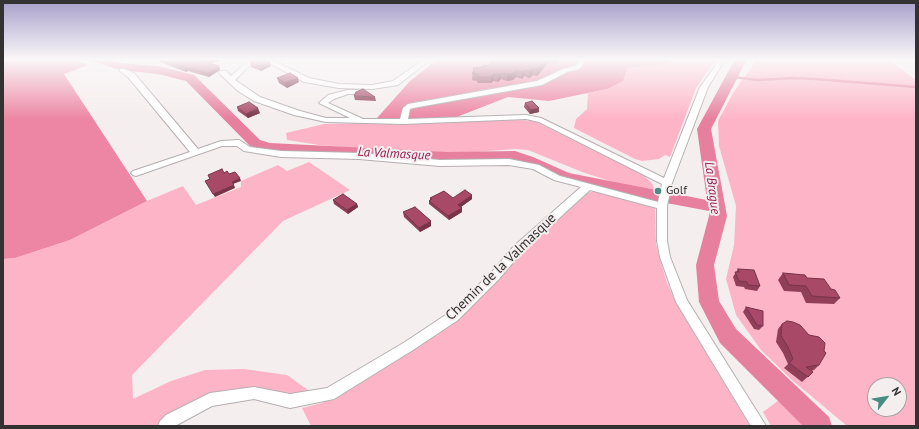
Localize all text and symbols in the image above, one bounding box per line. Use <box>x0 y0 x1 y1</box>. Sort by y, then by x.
water label: La Valmasque <box>357 144 431 164</box>
water label: La Brague <box>701 161 723 215</box>
place label: Golf <box>666 184 687 198</box>
marker: Golf <box>653 186 663 196</box>
street label: Chemin de la Valmasque <box>442 210 560 324</box>
north arrow <box>867 377 907 417</box>
text: N <box>889 385 904 398</box>

